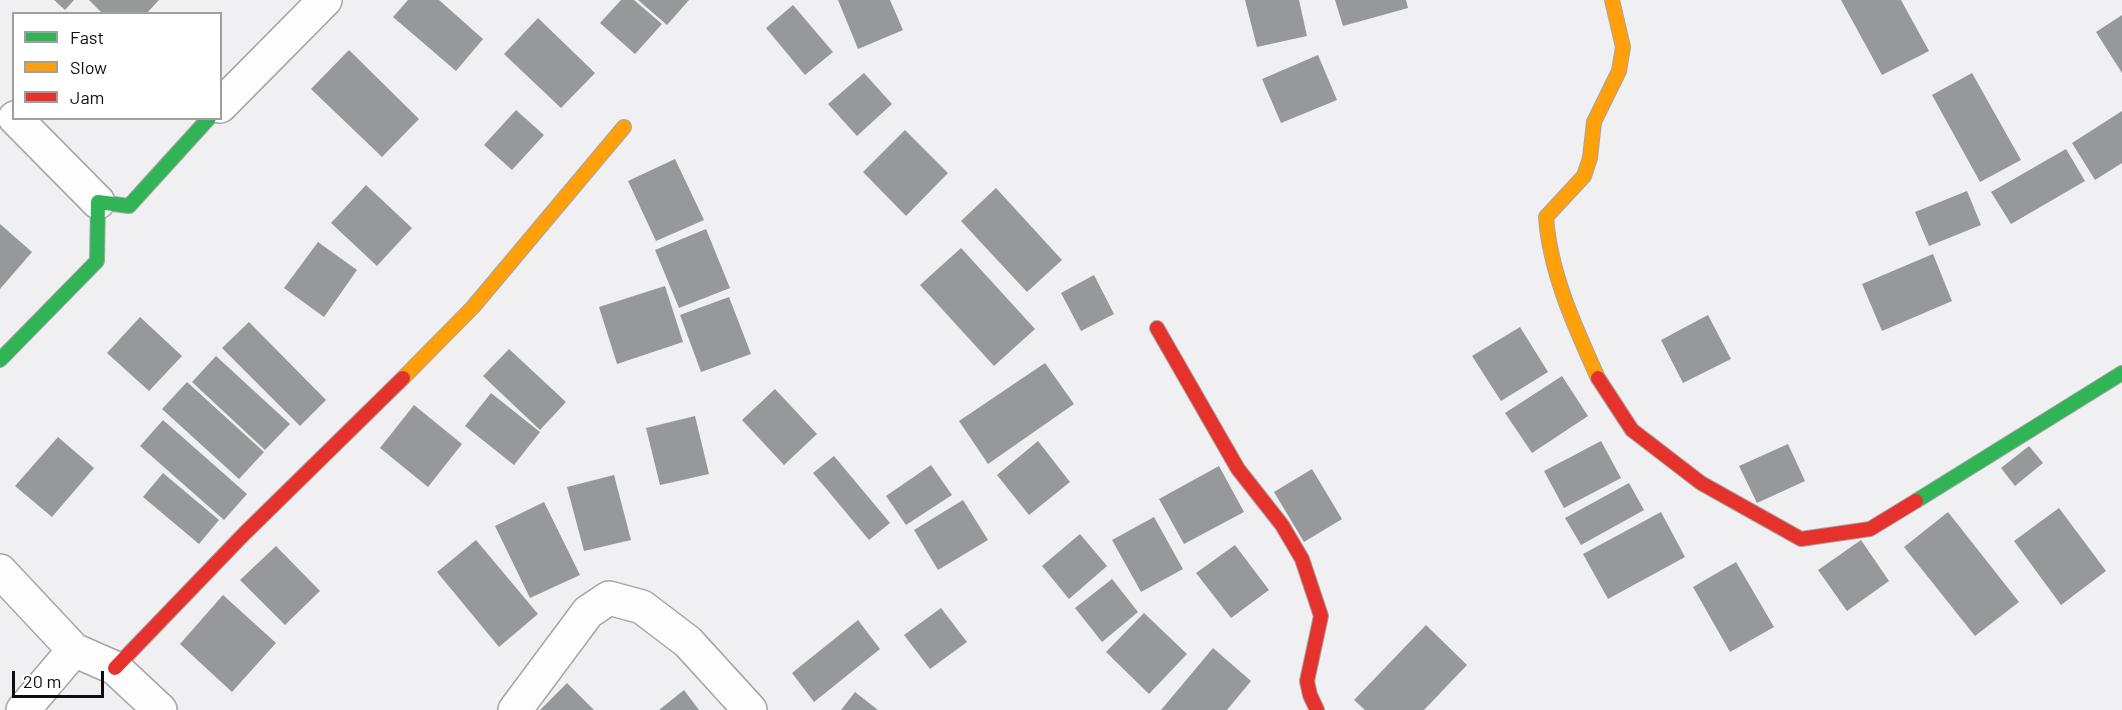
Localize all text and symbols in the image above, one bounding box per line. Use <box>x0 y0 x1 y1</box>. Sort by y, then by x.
legend <box>12 12 222 120</box>
text: Fast <box>70 26 104 48</box>
text: Slow <box>70 56 107 78</box>
text: Jam <box>70 86 104 108</box>
scale bar <box>15 659 106 697</box>
text: 20 m <box>23 670 61 692</box>

